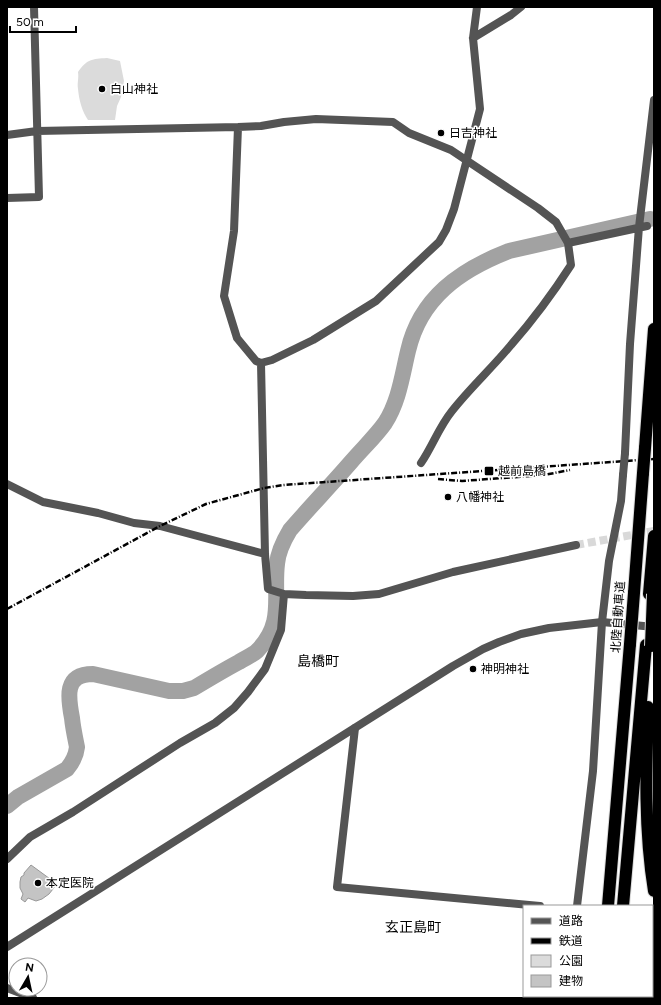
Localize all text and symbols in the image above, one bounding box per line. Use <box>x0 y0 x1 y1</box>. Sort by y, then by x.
scale bar <box>10 8 76 34</box>
text: 50 m <box>16 15 44 29</box>
place label: 白山神社 <box>110 82 158 96</box>
marker: 白山神社 <box>97 84 107 94</box>
place label: 日吉神社 <box>449 126 497 140</box>
marker: 日吉神社 <box>436 128 446 138</box>
place label: 越前島橋 <box>498 464 546 478</box>
marker: 越前島橋 <box>483 465 495 477</box>
place label: 八幡神社 <box>456 490 504 504</box>
marker: 八幡神社 <box>443 492 453 502</box>
street label: 北陸自動車道 <box>609 581 627 653</box>
district label: 島橋町 <box>297 653 339 670</box>
place label: 神明神社 <box>481 662 529 676</box>
marker: 神明神社 <box>468 664 478 674</box>
place label: 本定医院 <box>46 876 94 890</box>
marker: 本定医院 <box>33 878 43 888</box>
legend <box>523 905 653 997</box>
text: 道路 <box>559 914 583 928</box>
district label: 玄正島町 <box>385 919 441 936</box>
text: 鉄道 <box>559 934 583 948</box>
text: 公園 <box>559 954 583 968</box>
north arrow <box>8 957 48 997</box>
text: N <box>24 961 35 975</box>
text: 建物 <box>559 974 583 988</box>

